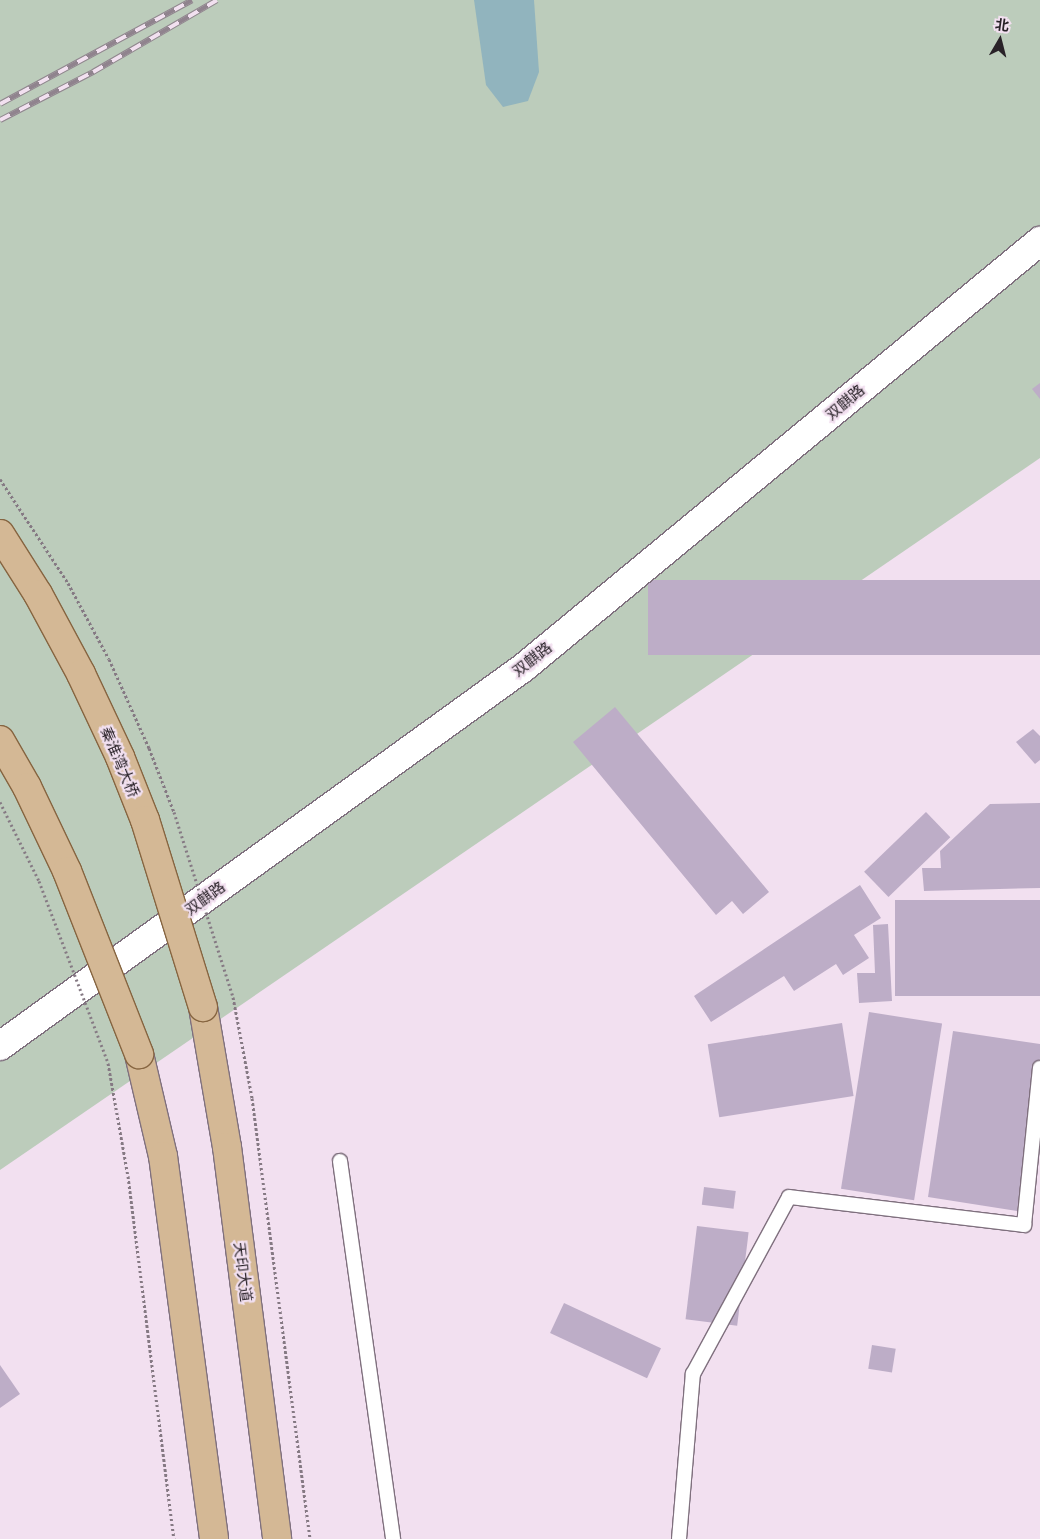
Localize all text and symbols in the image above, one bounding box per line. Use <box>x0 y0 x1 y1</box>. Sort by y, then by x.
north arrow <box>975 15 1025 65</box>
text: 北 <box>994 15 1010 34</box>
street label: 双麒路 <box>822 381 868 423</box>
street label: 双麒路 <box>509 638 555 680</box>
street label: 秦淮湾大桥 <box>97 724 143 800</box>
street label: 双麒路 <box>182 877 228 919</box>
street label: 天印大道 <box>230 1241 256 1303</box>

